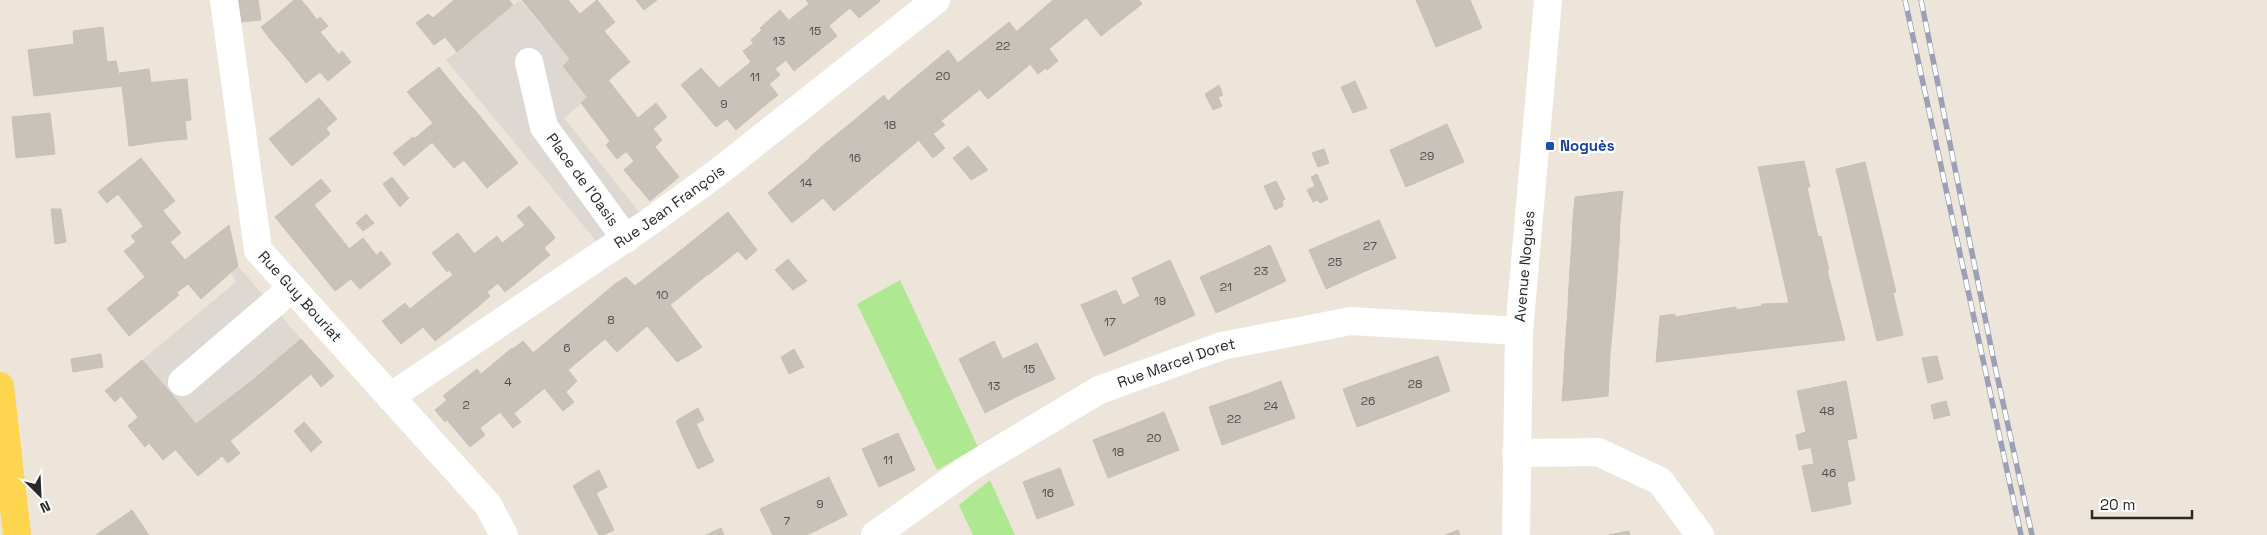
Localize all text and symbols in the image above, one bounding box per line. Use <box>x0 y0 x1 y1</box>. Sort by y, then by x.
house number: 15 <box>809 23 821 39</box>
house number: 13 <box>773 33 785 49</box>
house number: 22 <box>996 38 1010 54</box>
house number: 20 <box>936 68 950 84</box>
house number: 11 <box>750 69 760 85</box>
house number: 9 <box>720 96 728 112</box>
house number: 18 <box>884 117 896 133</box>
street label: Place de l'Oasis <box>543 129 623 230</box>
place label: Noguès <box>1560 136 1615 155</box>
marker: Noguès <box>1544 140 1556 152</box>
house number: 29 <box>1420 148 1434 164</box>
house number: 16 <box>849 150 861 166</box>
street label: Rue Jean François <box>610 160 729 252</box>
house number: 14 <box>800 175 813 191</box>
street label: Avenue Noguès <box>1510 210 1539 323</box>
house number: 27 <box>1363 238 1377 254</box>
street label: Rue Guy Bouriat <box>254 247 346 346</box>
house number: 25 <box>1328 254 1342 270</box>
house number: 23 <box>1254 263 1268 279</box>
house number: 21 <box>1220 279 1232 295</box>
house number: 10 <box>656 287 668 303</box>
house number: 19 <box>1154 293 1166 309</box>
house number: 8 <box>607 312 615 328</box>
house number: 17 <box>1104 314 1116 330</box>
street label: Rue Marcel Doret <box>1114 334 1237 392</box>
house number: 6 <box>563 340 571 356</box>
house number: 15 <box>1023 361 1035 377</box>
house number: 4 <box>504 374 512 390</box>
house number: 28 <box>1408 376 1422 392</box>
house number: 13 <box>988 378 1000 394</box>
house number: 26 <box>1361 393 1375 409</box>
house number: 2 <box>462 397 470 413</box>
house number: 24 <box>1264 398 1279 414</box>
house number: 48 <box>1820 403 1834 419</box>
house number: 22 <box>1227 411 1241 427</box>
house number: 20 <box>1147 430 1161 446</box>
house number: 18 <box>1112 444 1124 460</box>
house number: 11 <box>883 452 893 468</box>
house number: 46 <box>1822 465 1836 481</box>
north arrow <box>15 470 65 520</box>
house number: 16 <box>1042 485 1054 501</box>
scale bar <box>2092 488 2192 520</box>
text: 20 m <box>2100 495 2135 514</box>
house number: 9 <box>816 496 824 512</box>
text: N <box>37 497 53 517</box>
house number: 7 <box>784 513 791 529</box>

